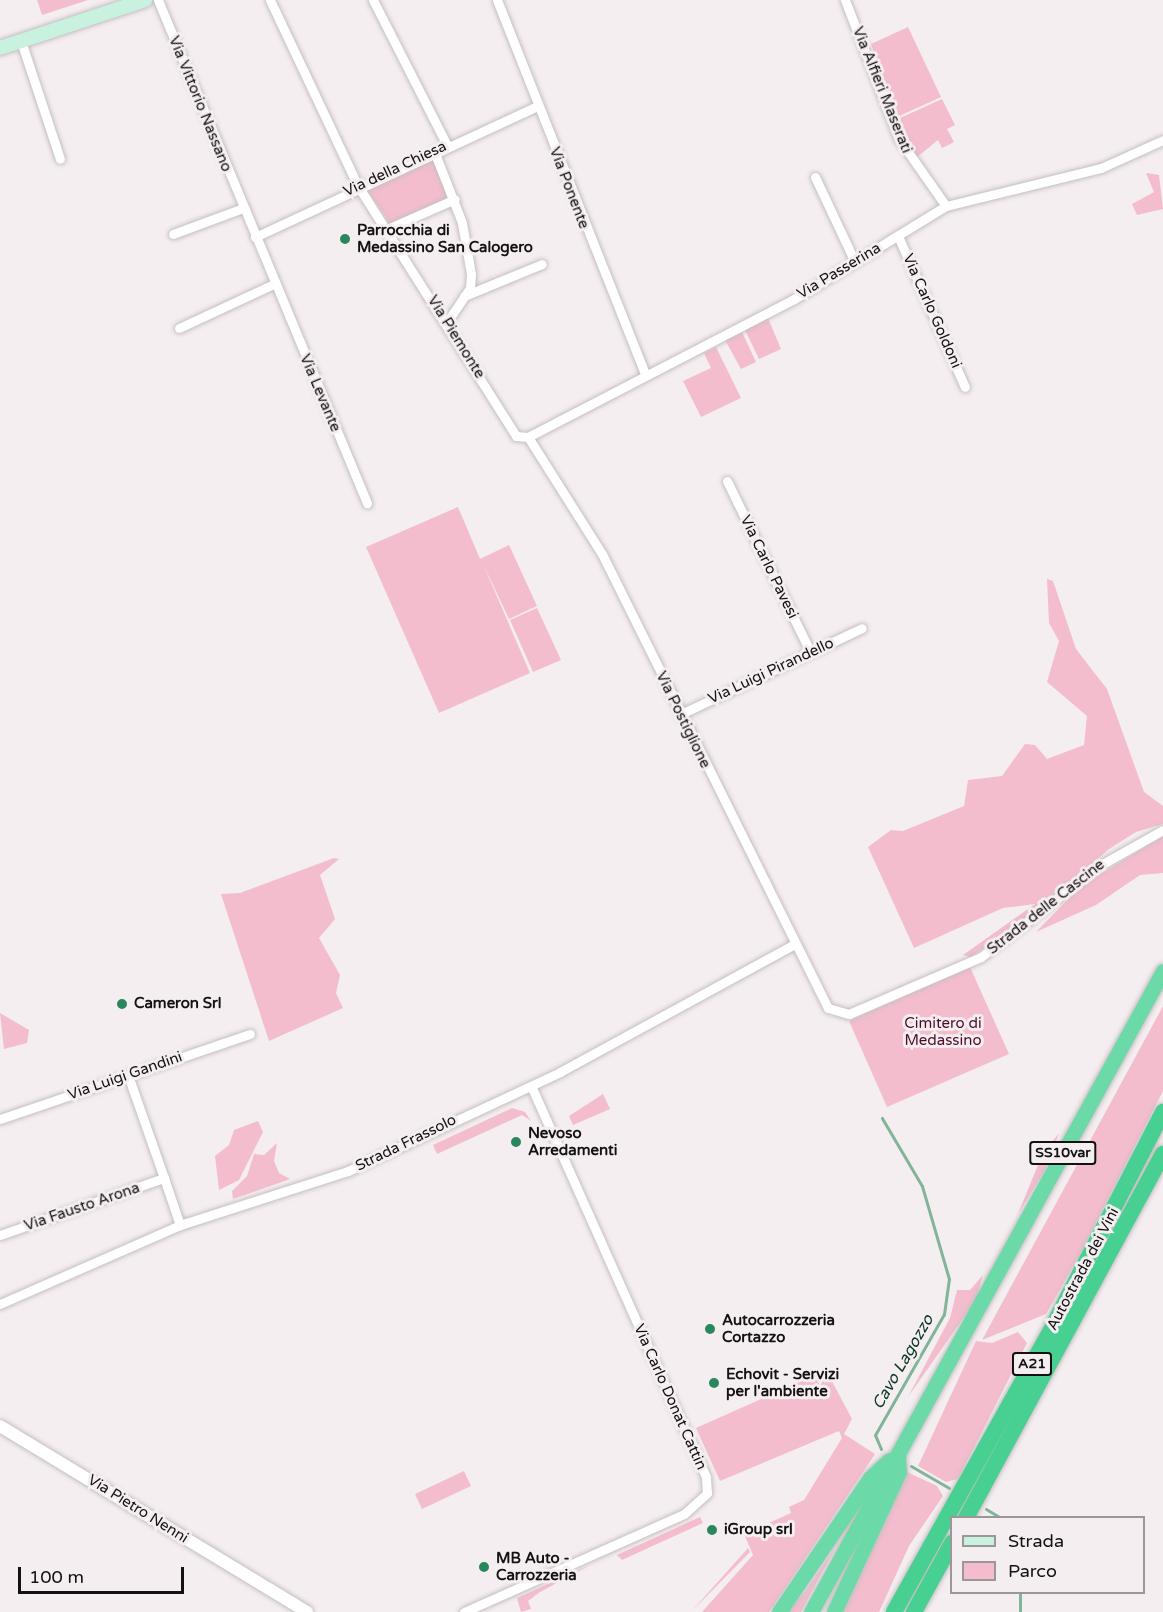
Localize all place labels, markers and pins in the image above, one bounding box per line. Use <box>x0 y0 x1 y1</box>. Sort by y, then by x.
place label: Parrocchia di Medassino San Calogero <box>357 221 533 256</box>
marker: Parrocchia di Medassino San Calogero <box>338 232 352 246</box>
place label: Cameron Srl <box>134 995 221 1013</box>
marker: Cameron Srl <box>115 997 129 1011</box>
place label: Nevoso Arredamenti <box>528 1124 617 1159</box>
marker: Nevoso Arredamenti <box>509 1135 523 1149</box>
place label: Autocarrozzeria Cortazzo <box>722 1311 835 1346</box>
marker: Autocarrozzeria Cortazzo <box>703 1322 717 1336</box>
place label: Echovit - Servizi per l'ambiente <box>726 1365 839 1400</box>
marker: Echovit - Servizi per l'ambiente <box>707 1376 721 1390</box>
place label: iGroup srl <box>724 1521 793 1539</box>
marker: iGroup srl <box>705 1523 719 1537</box>
place label: MB Auto - Carrozzeria <box>496 1549 577 1584</box>
marker: MB Auto - Carrozzeria <box>477 1560 491 1574</box>

